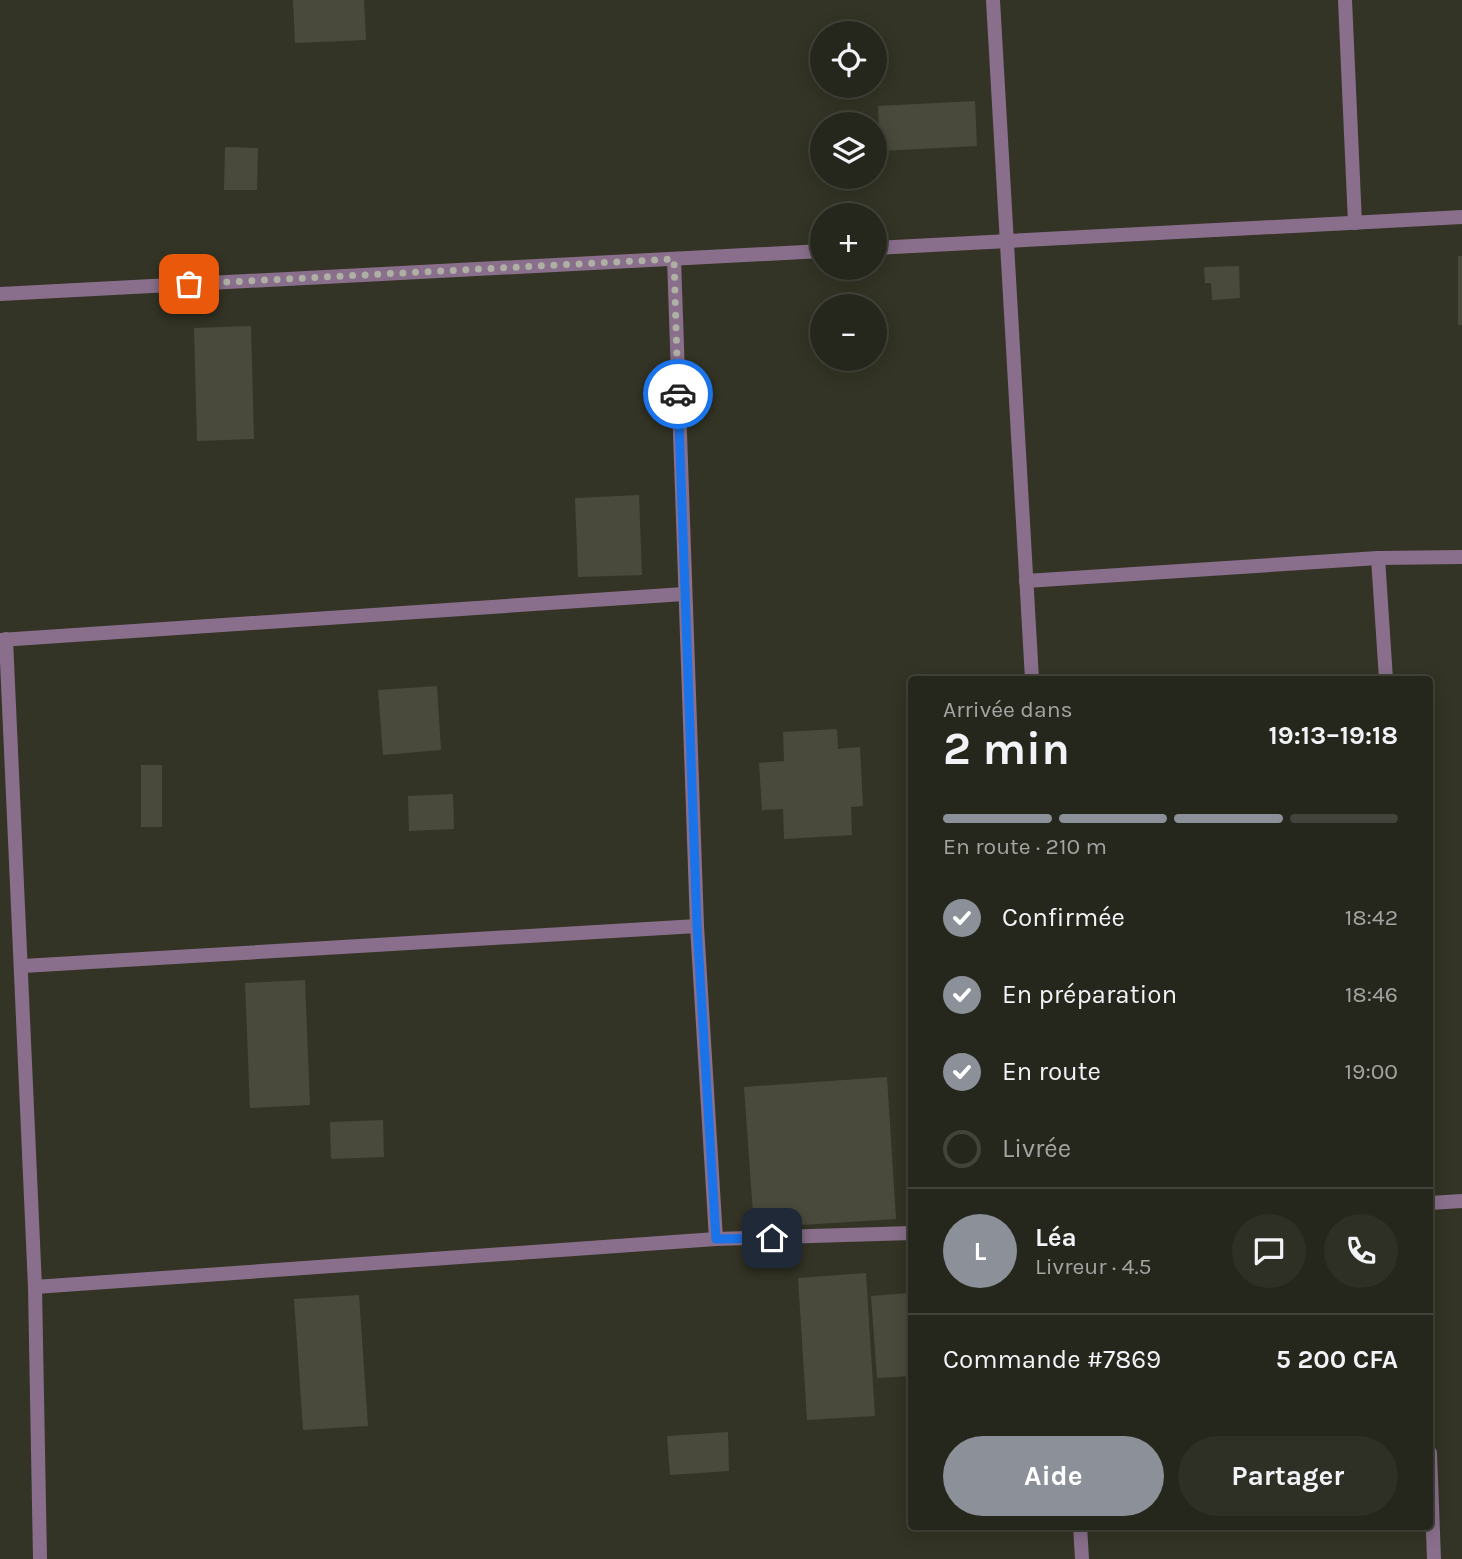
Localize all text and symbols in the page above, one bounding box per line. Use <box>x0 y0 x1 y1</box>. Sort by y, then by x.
map controls <box>810 21 887 371</box>
button: locate <box>810 21 887 98</box>
button: layers <box>810 112 887 189</box>
button: + <box>810 203 887 280</box>
pin <box>159 254 219 314</box>
icon: bag <box>170 265 208 303</box>
button: − <box>810 294 887 371</box>
courier <box>643 359 713 429</box>
icon: car <box>659 375 697 413</box>
text: Arrivée dans <box>943 696 1073 723</box>
text: 19:13–19:18 <box>1269 720 1398 751</box>
text: 2 min <box>943 722 1070 776</box>
text: En route · 210 m <box>943 833 1107 860</box>
icon: check <box>943 899 981 937</box>
text: Confirmée <box>1002 902 1125 933</box>
text: 18:42 <box>1345 904 1398 931</box>
icon: check <box>943 976 981 1014</box>
text: En préparation <box>1002 979 1177 1010</box>
text: 18:46 <box>1345 981 1398 1008</box>
icon: check <box>943 1053 981 1091</box>
text: En route <box>1002 1056 1101 1087</box>
text: 19:00 <box>1344 1058 1398 1085</box>
text: Livrée <box>1002 1133 1071 1164</box>
pin <box>742 1208 802 1268</box>
button: chat <box>1232 1214 1306 1288</box>
button: phone <box>1324 1214 1398 1288</box>
icon: home <box>753 1219 791 1257</box>
text: Léa <box>1035 1222 1077 1253</box>
text: L <box>974 1236 986 1267</box>
text: Livreur · 4.5 <box>1035 1253 1152 1280</box>
text: Commande #7869 <box>943 1344 1161 1375</box>
text: 5 200 CFA <box>1276 1344 1398 1375</box>
button: Aide <box>943 1436 1164 1516</box>
button: Partager <box>1178 1436 1398 1516</box>

